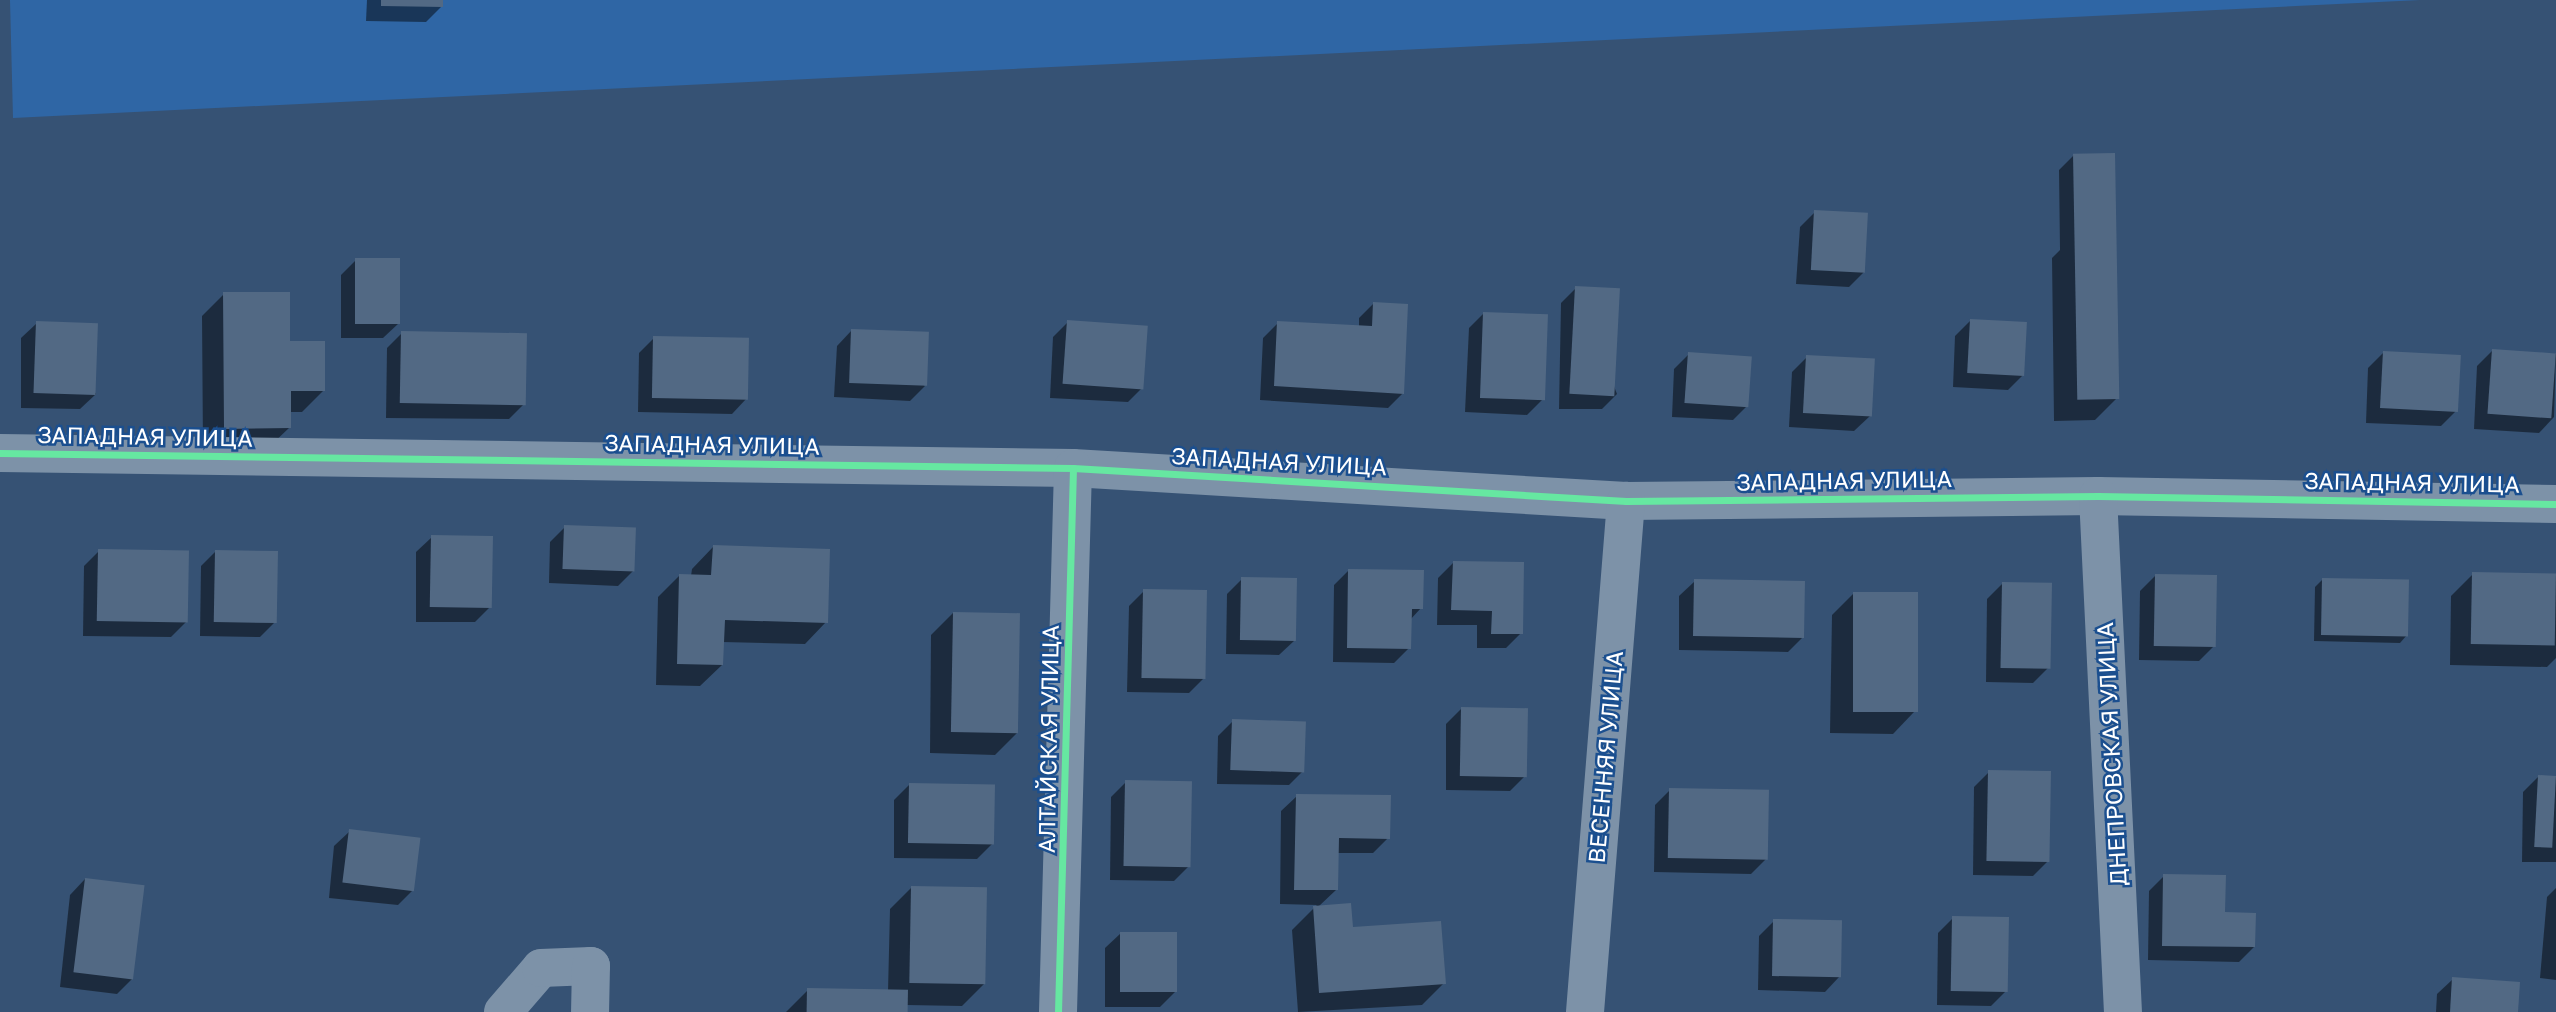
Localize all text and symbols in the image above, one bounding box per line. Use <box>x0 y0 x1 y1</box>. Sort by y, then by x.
street label: ЗАПАДНАЯ УЛИЦА <box>37 420 253 452</box>
street label: ЗАПАДНАЯ УЛИЦА <box>604 428 820 460</box>
street label: ЗАПАДНАЯ УЛИЦА <box>1170 442 1388 480</box>
street label: ЗАПАДНАЯ УЛИЦА <box>1736 464 1952 496</box>
street label: ЗАПАДНАЯ УЛИЦА <box>2304 466 2520 498</box>
street label: ДНЕПРОВСКАЯ УЛИЦА <box>2090 622 2132 886</box>
street label: АЛТАЙСКАЯ УЛИЦА <box>1032 625 1064 853</box>
street label: ВЕСЕННЯЯ УЛИЦА <box>1582 650 1628 864</box>

